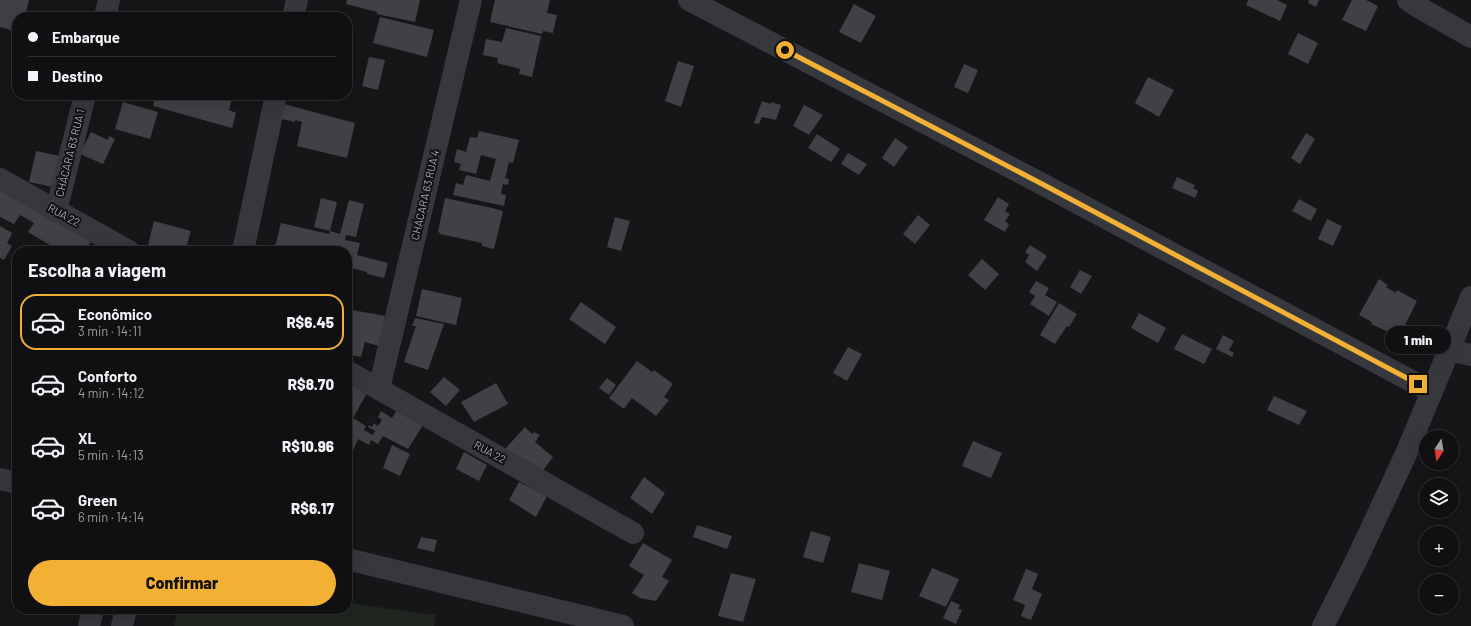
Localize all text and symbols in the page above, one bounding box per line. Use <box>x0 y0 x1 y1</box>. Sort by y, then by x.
text: Embarque <box>52 28 120 46</box>
route start <box>776 41 794 59</box>
text: Destino <box>52 67 103 85</box>
street label: CHÁCARA 63 RUA 1 <box>52 108 87 198</box>
street label: CHÁCARA 63 RUA 4 <box>408 149 441 241</box>
street label: RUA 22 <box>46 201 83 229</box>
text: Escolha a viagem <box>28 259 166 281</box>
icon: car <box>30 304 66 340</box>
text: Econômico <box>78 305 152 323</box>
text: R$6.45 <box>286 313 334 331</box>
text: 3 min · 14:11 <box>78 323 142 339</box>
callout: 1 min <box>1385 326 1451 354</box>
text: 1 min <box>1404 332 1432 348</box>
icon: car <box>30 366 66 402</box>
text: Conforto <box>78 367 137 385</box>
text: R$8.70 <box>288 375 334 393</box>
route end <box>1409 375 1427 393</box>
text: 4 min · 14:12 <box>78 385 144 401</box>
icon: car <box>30 428 66 464</box>
text: XL <box>78 429 96 447</box>
north arrow <box>1419 430 1459 470</box>
map controls <box>1419 430 1459 614</box>
text: R$10.96 <box>282 437 334 455</box>
street label: RUA 22 <box>472 438 509 466</box>
text: 5 min · 14:13 <box>78 447 144 463</box>
button: layers <box>1419 478 1459 518</box>
icon: car <box>30 490 66 526</box>
text: Green <box>78 491 117 509</box>
text: R$6.17 <box>291 499 334 517</box>
text: 6 min · 14:14 <box>78 509 144 525</box>
button: + <box>1419 526 1459 566</box>
button: Confirmar <box>28 560 336 606</box>
button: − <box>1419 574 1459 614</box>

